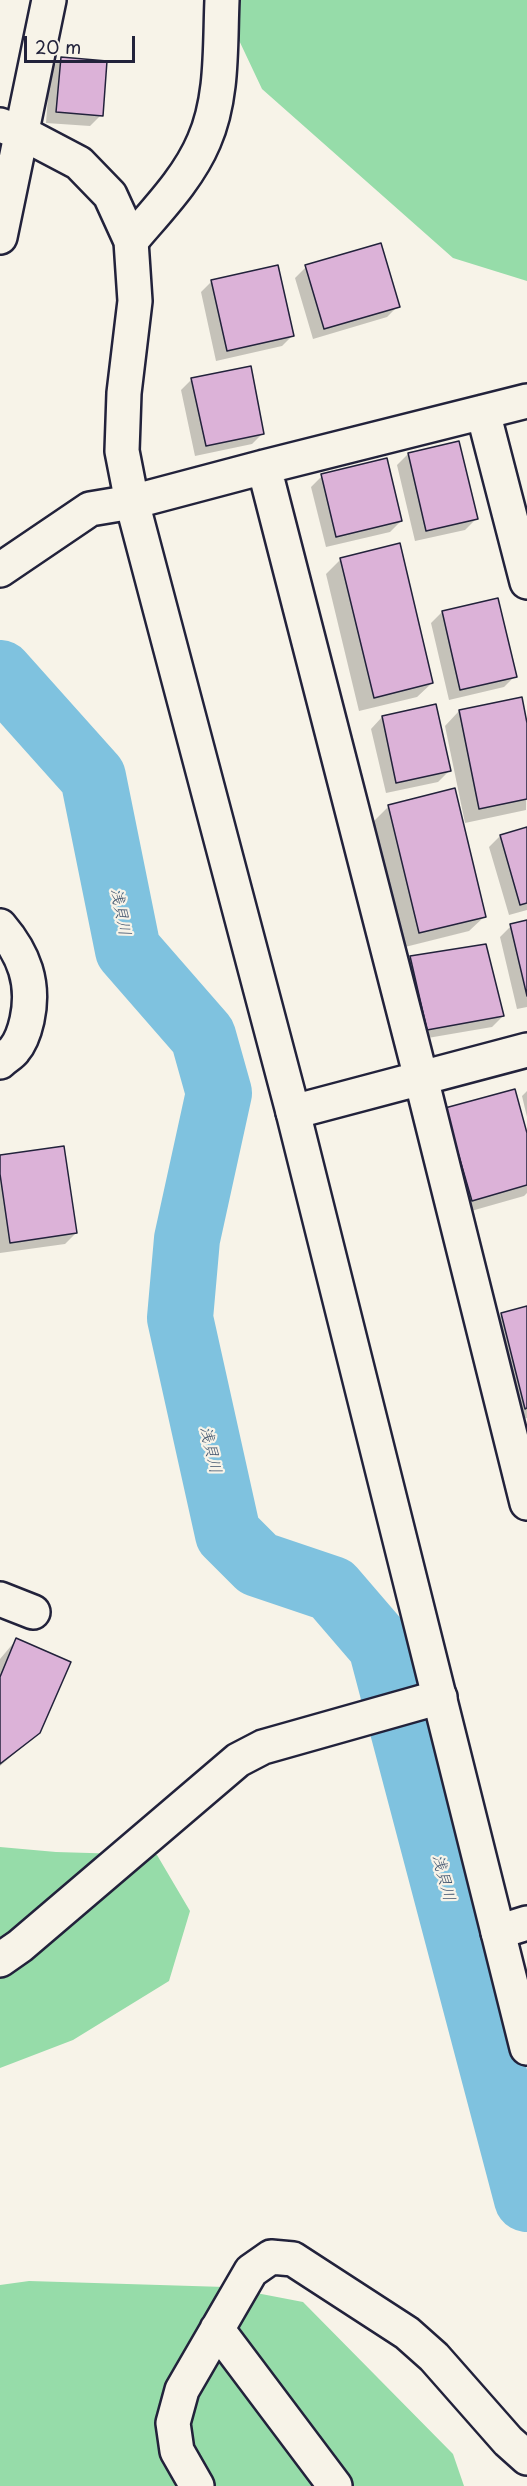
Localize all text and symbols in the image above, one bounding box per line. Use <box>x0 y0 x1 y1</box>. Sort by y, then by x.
scale bar <box>27 24 138 62</box>
text: 20 m <box>35 33 81 60</box>
water label: 浅貝川 <box>106 887 134 937</box>
water label: 浅貝川 <box>195 1424 225 1476</box>
water label: 浅貝川 <box>428 1852 458 1904</box>

